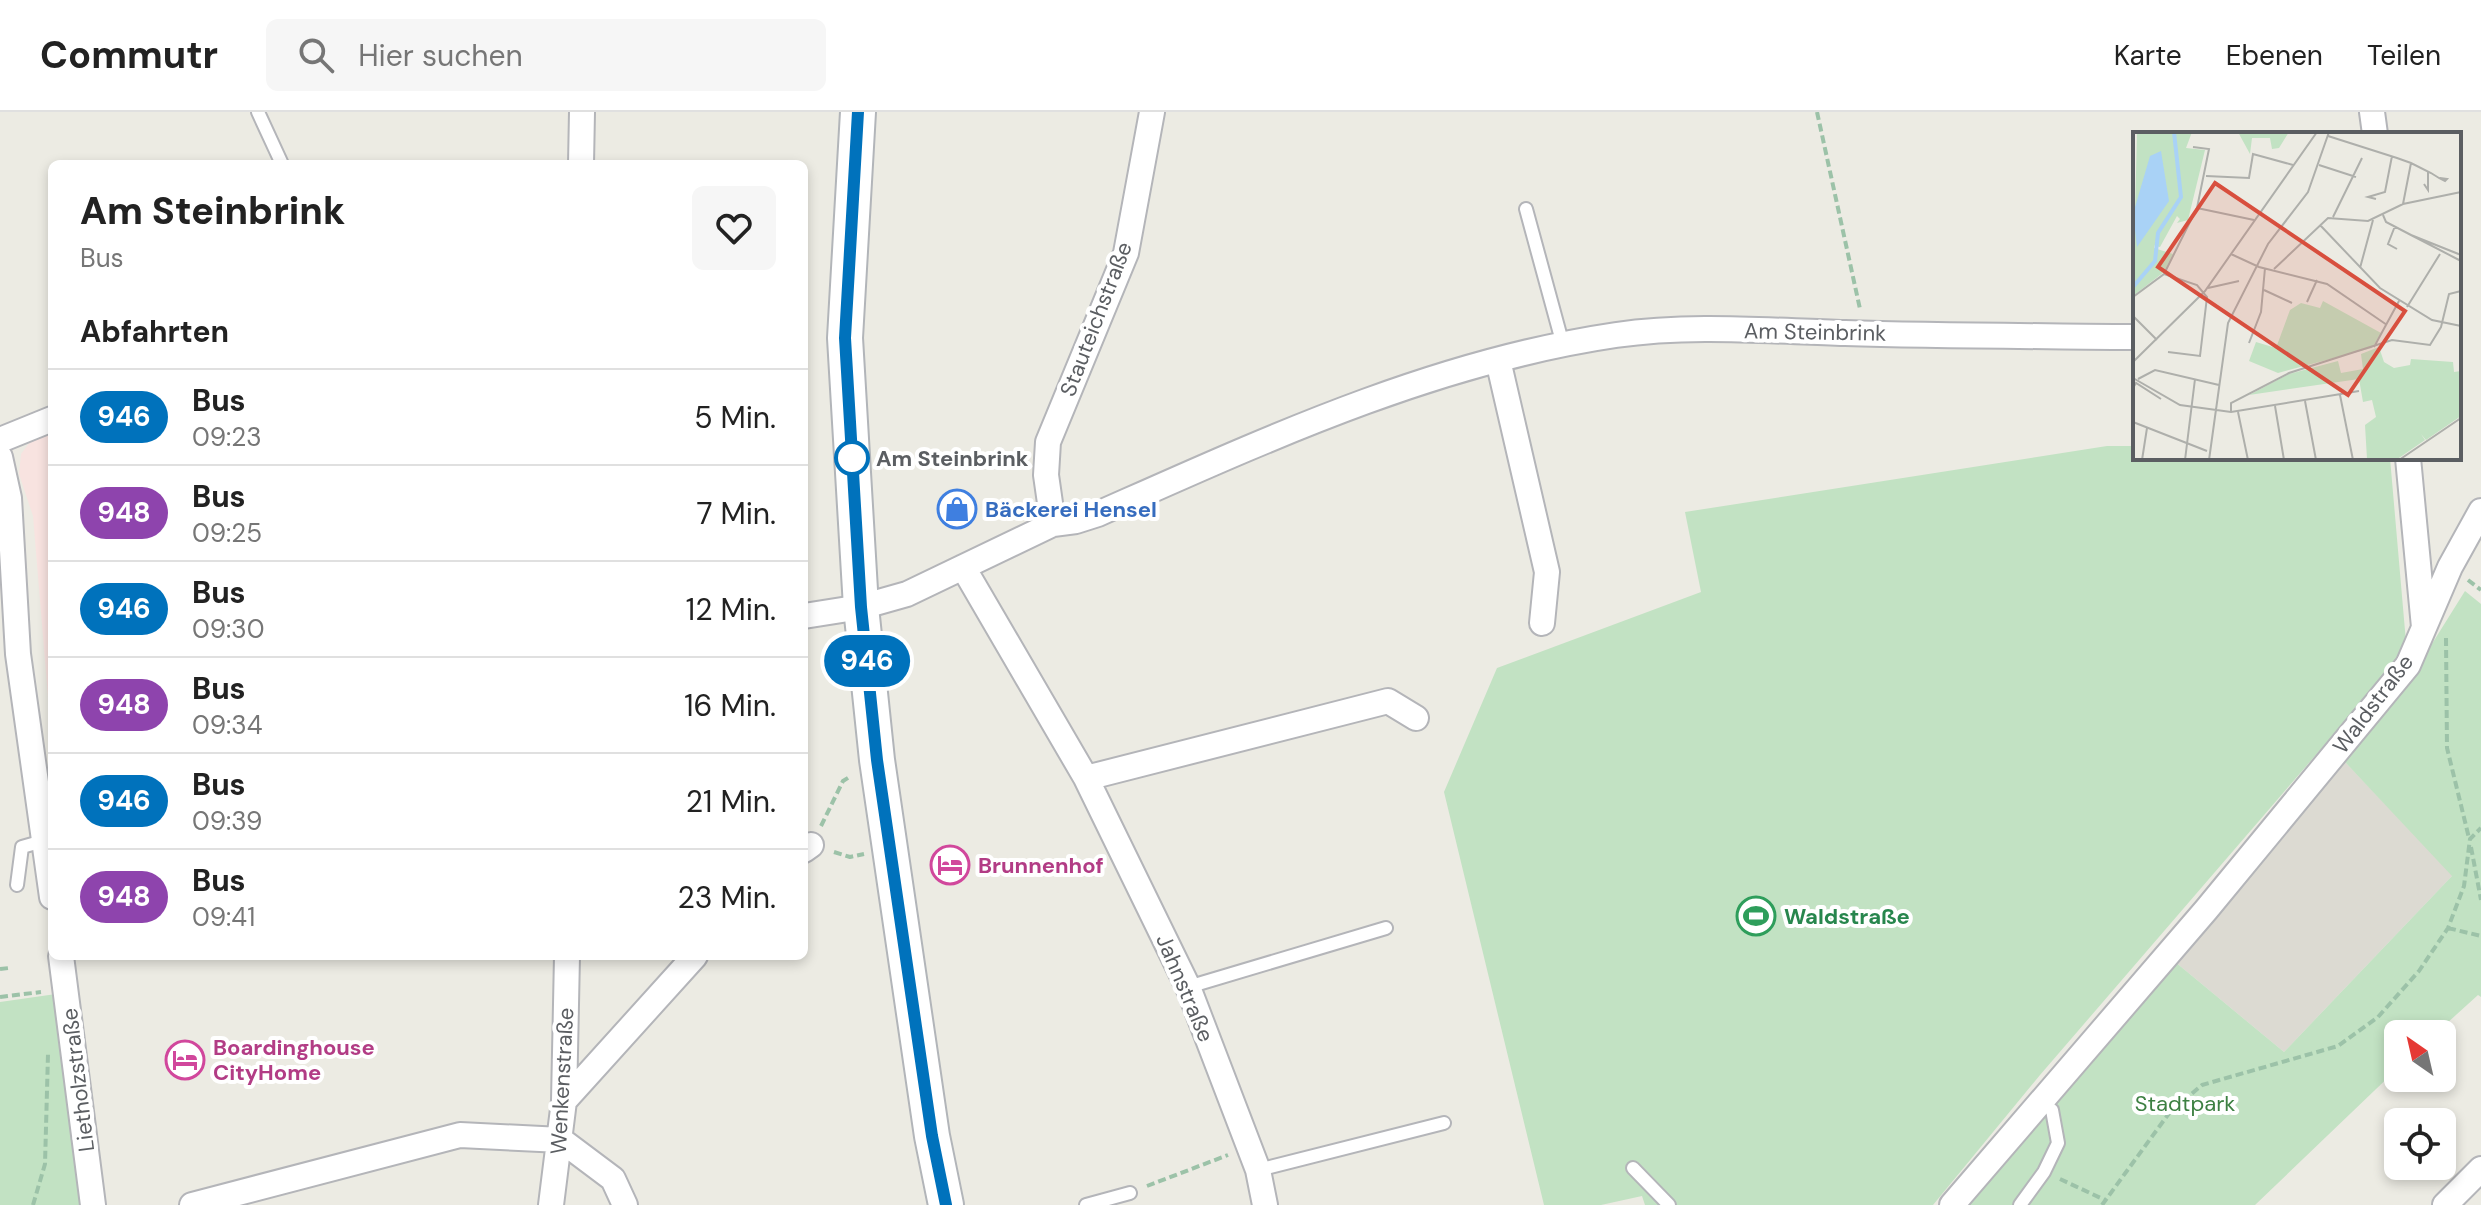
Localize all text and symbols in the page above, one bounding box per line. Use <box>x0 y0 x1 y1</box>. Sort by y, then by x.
search box <box>266 19 826 91</box>
text: Commutr <box>40 30 218 80</box>
icon: search <box>294 33 338 77</box>
text: Hier suchen <box>358 36 523 75</box>
text: Karte <box>2114 37 2182 74</box>
text: Ebenen <box>2226 37 2323 74</box>
text: Teilen <box>2367 37 2441 74</box>
inset map <box>2133 132 2461 460</box>
text: Am Steinbrink <box>80 186 345 236</box>
button: heart <box>692 186 776 270</box>
street label: Stauteichstraße <box>1053 238 1139 400</box>
text: Bus <box>80 241 124 275</box>
text: Abfahrten <box>80 312 229 351</box>
street label: Am Steinbrink <box>1744 316 1886 348</box>
text: Bus <box>192 381 246 420</box>
text: 946 <box>97 398 151 435</box>
text: 5 Min. <box>694 398 776 437</box>
text: 09:23 <box>192 420 262 454</box>
marker: Am Steinbrink <box>835 441 869 475</box>
place label: Am Steinbrink <box>876 444 1029 473</box>
text: Bus <box>192 477 246 516</box>
shop icon: Bäckerei Hensel <box>936 488 978 530</box>
text: 948 <box>97 494 151 531</box>
text: 7 Min. <box>696 494 776 533</box>
place label: Bäckerei Hensel <box>985 495 1157 524</box>
text: 09:25 <box>192 516 262 550</box>
text: Bus <box>192 573 246 612</box>
text: 946 <box>97 590 151 627</box>
text: 12 Min. <box>686 590 776 629</box>
text: 09:30 <box>192 612 265 646</box>
line badge: 946 <box>821 635 913 687</box>
text: 946 <box>840 642 894 679</box>
street label: Waldstraße <box>2326 649 2420 759</box>
text: Bus <box>192 669 246 708</box>
text: 948 <box>97 686 151 723</box>
text: 16 Min. <box>684 686 776 725</box>
text: 09:34 <box>192 708 263 742</box>
text: Bus <box>192 765 246 804</box>
text: 946 <box>97 782 151 819</box>
text: 21 Min. <box>686 782 776 821</box>
text: 09:39 <box>192 804 262 838</box>
hotel icon: Brunnenhof <box>929 844 971 886</box>
place label: Brunnenhof <box>978 851 1104 880</box>
text: Bus <box>192 861 246 900</box>
text: 948 <box>97 878 151 915</box>
text: 23 Min. <box>677 878 776 917</box>
sports icon: Waldstraße <box>1735 895 1777 937</box>
text: 09:41 <box>192 900 255 934</box>
place label: Waldstraße <box>1784 902 1910 931</box>
street label: Jahnstraße <box>1149 930 1221 1046</box>
street label: Lietholzstraße <box>55 1007 101 1153</box>
street label: Wenkenstraße <box>544 1007 580 1155</box>
north arrow <box>2384 1020 2456 1092</box>
map controls <box>2384 1020 2456 1180</box>
place label: Boardinghouse CityHome <box>213 1033 375 1087</box>
hotel icon: Boardinghouse CityHome <box>164 1039 206 1081</box>
park label: Stadtpark <box>2135 1089 2235 1118</box>
button: locate <box>2384 1108 2456 1180</box>

